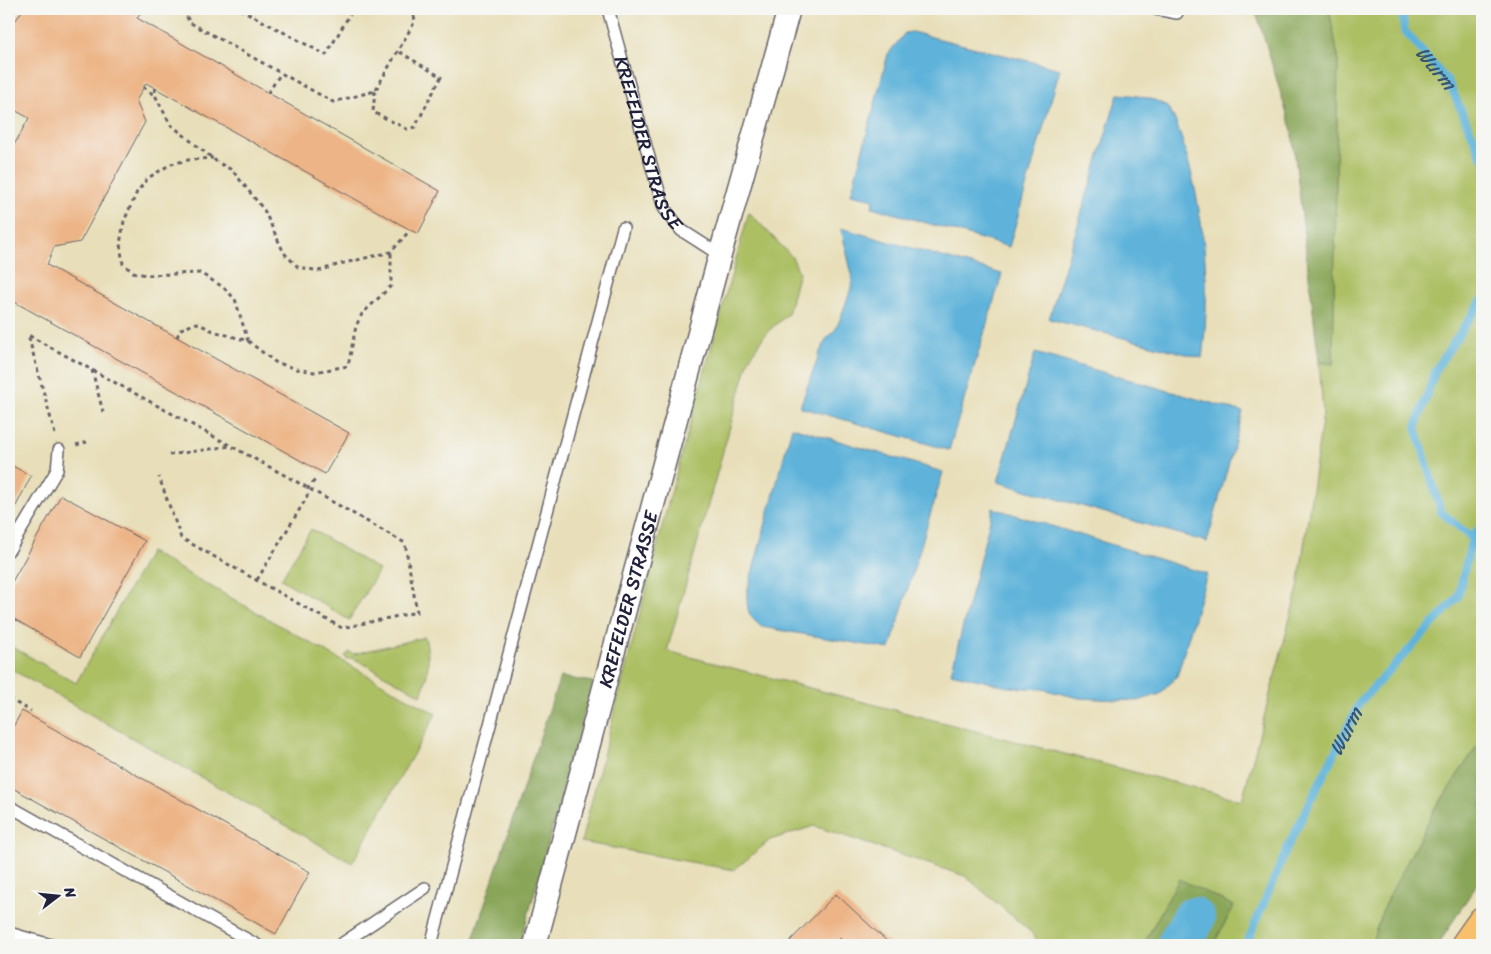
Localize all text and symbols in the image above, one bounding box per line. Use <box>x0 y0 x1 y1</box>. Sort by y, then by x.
water label: Wurm <box>1407 38 1467 100</box>
street label: KREFELDER STRASSE <box>605 52 693 238</box>
street label: KREFELDER STRASSE <box>588 506 668 691</box>
water label: Wurm <box>1319 700 1373 761</box>
north arrow <box>32 872 82 922</box>
text: N <box>56 883 83 901</box>

